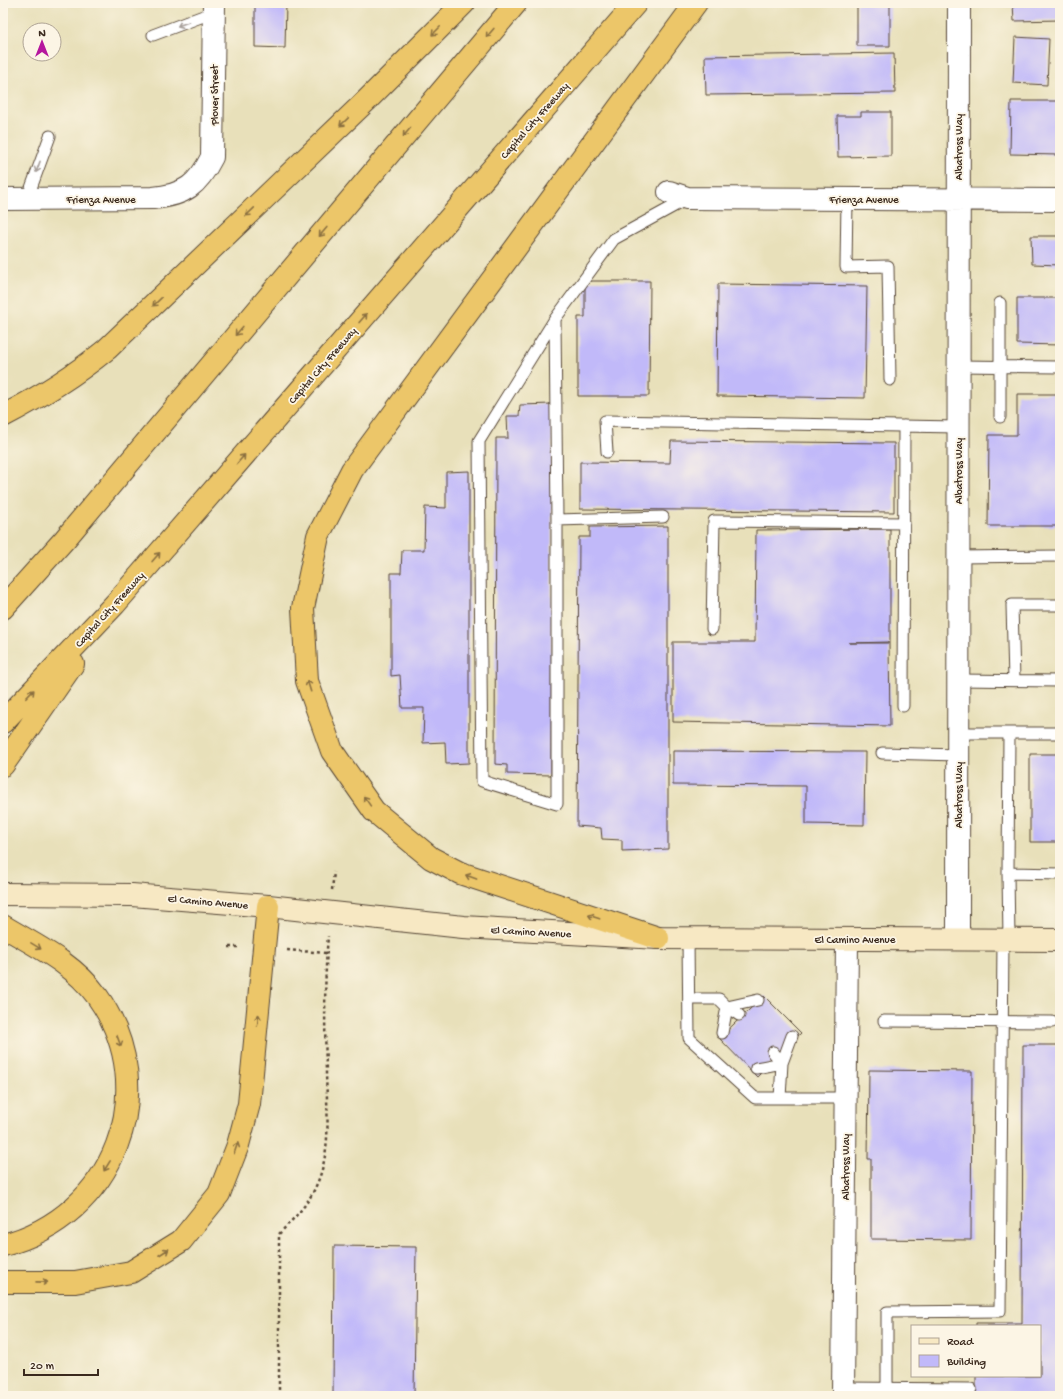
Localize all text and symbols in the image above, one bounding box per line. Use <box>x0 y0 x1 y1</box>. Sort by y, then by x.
one-way arrow <box>178 20 190 28</box>
north arrow <box>22 22 62 62</box>
one-way arrow <box>431 26 441 36</box>
one-way arrow <box>486 27 495 38</box>
text: N <box>38 28 46 40</box>
street label: Plover Street <box>210 63 222 126</box>
street label: Capital City Freeway <box>499 80 572 162</box>
street label: Albatross Way <box>954 113 966 180</box>
one-way arrow <box>339 117 349 127</box>
one-way arrow <box>402 127 411 138</box>
one-way arrow <box>34 161 42 173</box>
street label: Frienza Avenue <box>65 195 136 207</box>
street label: Frienza Avenue <box>828 195 899 207</box>
one-way arrow <box>245 207 255 217</box>
one-way arrow <box>319 226 328 237</box>
one-way arrow <box>152 298 162 307</box>
one-way arrow <box>358 313 367 324</box>
street label: Capital City Freeway <box>287 325 360 407</box>
one-way arrow <box>235 326 244 337</box>
street label: Albatross Way <box>954 437 966 504</box>
one-way arrow <box>237 454 246 464</box>
one-way arrow <box>151 553 160 563</box>
street label: Capital City Freeway <box>73 570 148 651</box>
one-way arrow <box>305 680 312 693</box>
one-way arrow <box>25 689 35 699</box>
street label: Albatross Way <box>954 761 966 828</box>
one-way arrow <box>363 796 371 807</box>
one-way arrow <box>465 873 477 881</box>
street label: El Camino Avenue <box>167 893 249 913</box>
one-way arrow <box>588 913 601 920</box>
street label: El Camino Avenue <box>490 925 572 941</box>
street label: El Camino Avenue <box>815 935 896 947</box>
one-way arrow <box>30 942 42 950</box>
one-way arrow <box>254 1014 261 1027</box>
one-way arrow <box>116 1034 124 1046</box>
street label: Albatross Way <box>841 1133 853 1200</box>
one-way arrow <box>233 1142 241 1154</box>
one-way arrow <box>103 1160 111 1172</box>
one-way arrow <box>158 1247 170 1255</box>
one-way arrow <box>35 1278 48 1286</box>
legend <box>911 1325 1041 1377</box>
text: Road <box>947 1336 974 1350</box>
scale bar <box>24 1351 98 1377</box>
text: Building <box>946 1356 986 1370</box>
text: 20 m <box>30 1360 55 1374</box>

